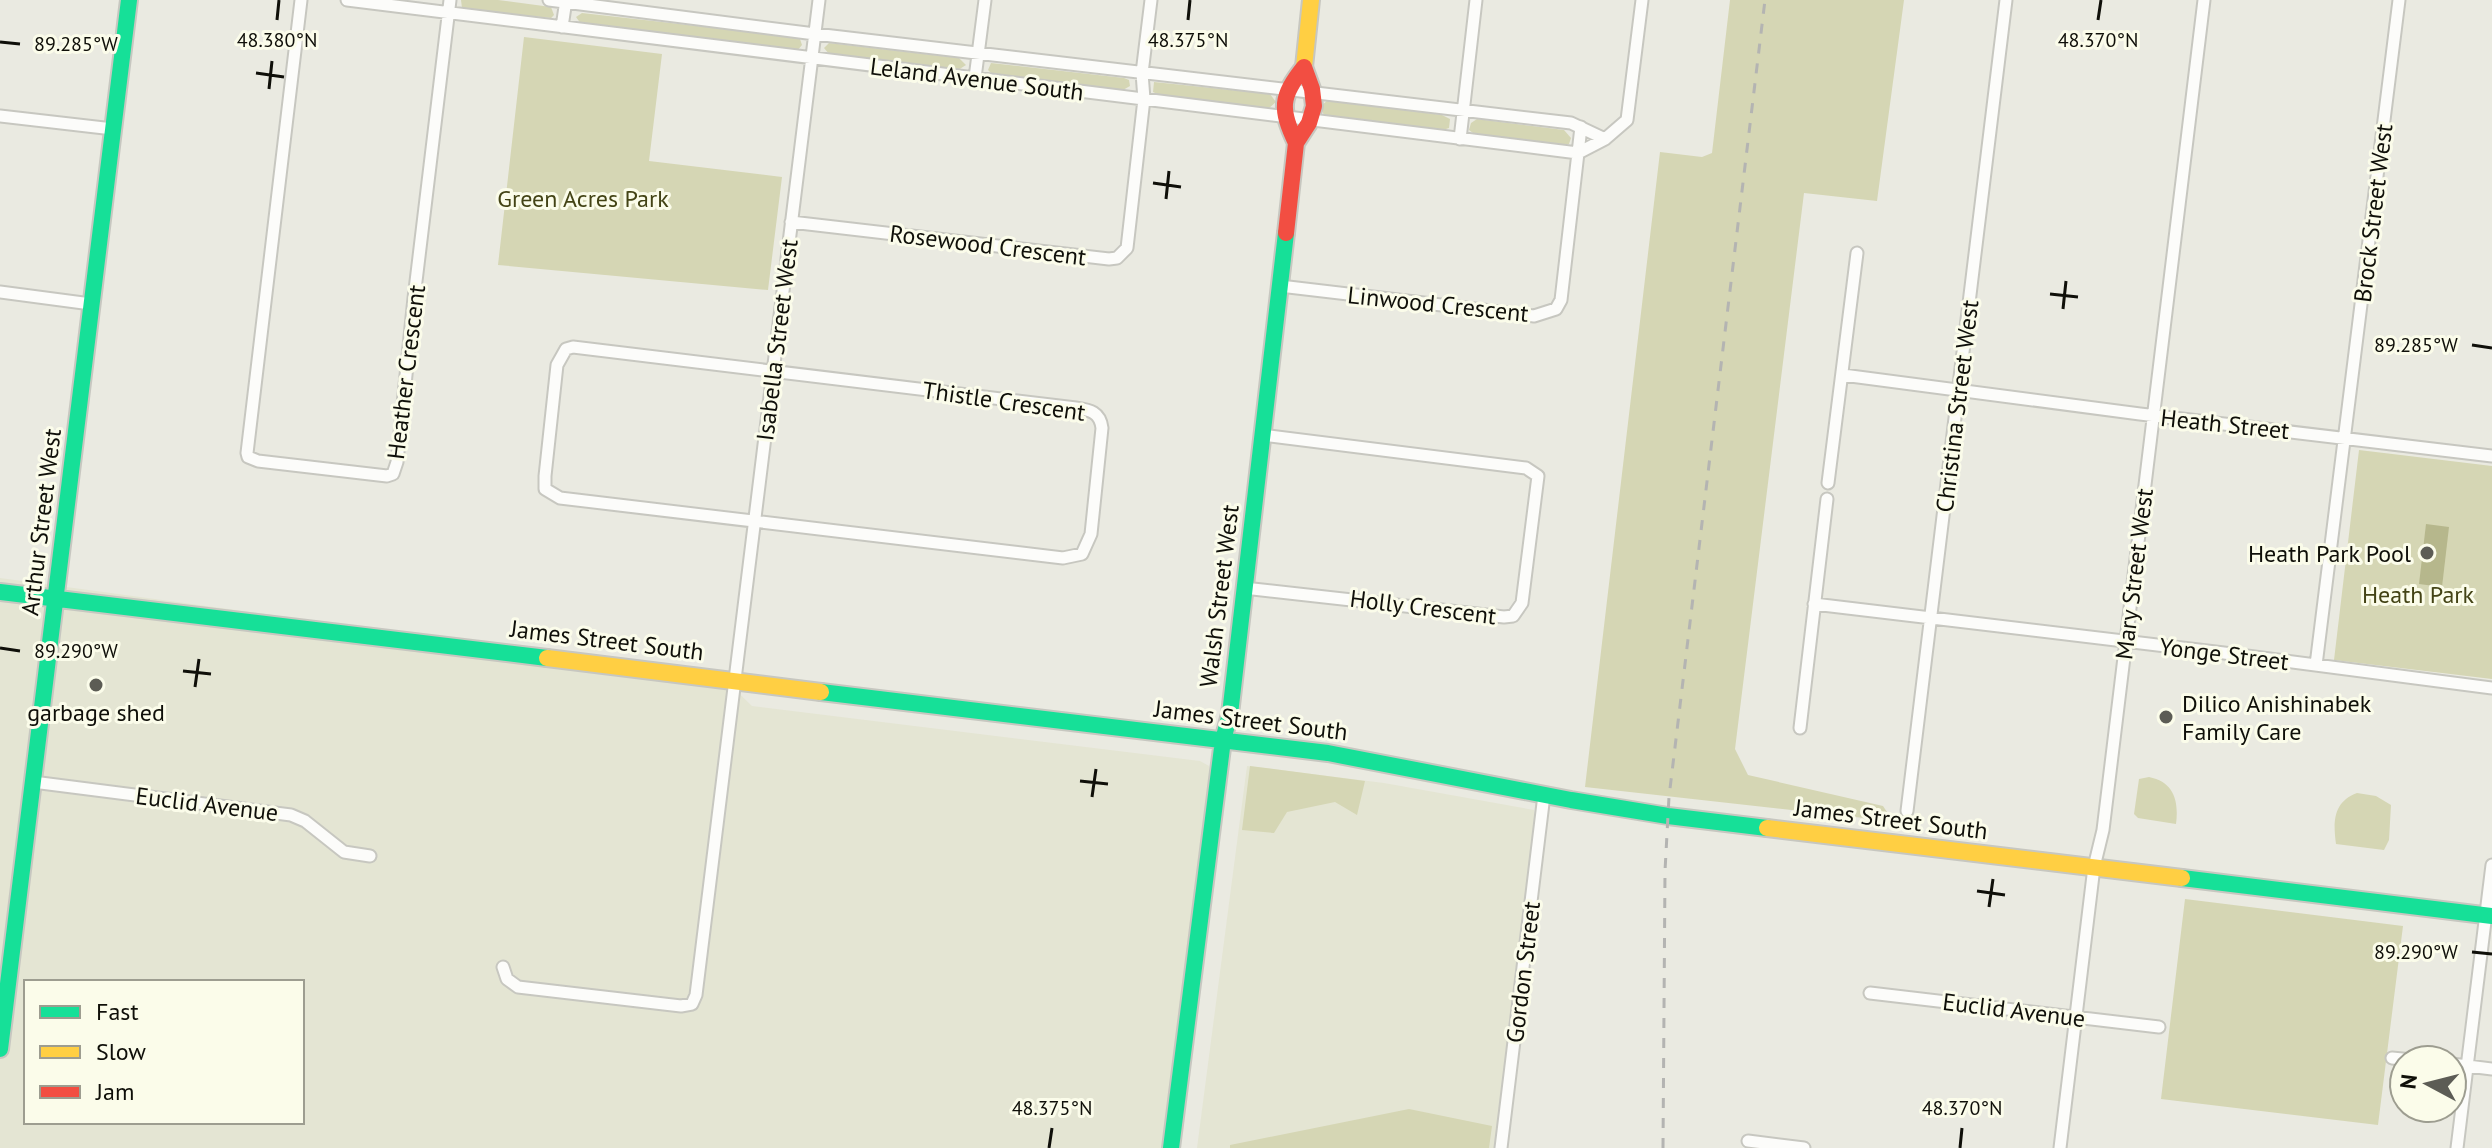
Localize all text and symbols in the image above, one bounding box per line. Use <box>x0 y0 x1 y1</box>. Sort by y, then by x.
text: 48.380°N <box>237 27 317 53</box>
text: 48.375°N <box>1148 27 1228 53</box>
text: 48.370°N <box>2058 27 2138 53</box>
text: 89.285°W <box>34 31 118 57</box>
street label: Leland Avenue South <box>868 51 1086 107</box>
street label: Brock Street West <box>2347 122 2399 304</box>
park label: Green Acres Park <box>497 183 669 214</box>
street label: Rosewood Crescent <box>888 218 1088 272</box>
street label: Isabella Street West <box>749 237 805 443</box>
street label: Linwood Crescent <box>1346 279 1530 329</box>
street label: Heather Crescent <box>380 283 432 461</box>
street label: Christina Street West <box>1929 298 1985 514</box>
text: 89.285°W <box>2374 332 2458 358</box>
street label: Thistle Crescent <box>921 374 1087 428</box>
street label: Heath Street <box>2159 402 2291 446</box>
street label: Arthur Street West <box>14 427 68 617</box>
street label: Mary Street West <box>2108 487 2160 661</box>
street label: Walsh Street West <box>1192 503 1246 689</box>
place label: Heath Park Pool <box>2248 538 2411 569</box>
marker: Heath Park Pool <box>2418 544 2436 562</box>
park label: Heath Park <box>2362 579 2475 610</box>
street label: Holly Crescent <box>1348 583 1498 631</box>
street label: James Street South <box>508 613 705 667</box>
street label: Yonge Street <box>2158 631 2290 677</box>
text: 89.290°W <box>34 638 118 664</box>
marker: garbage shed <box>87 676 105 694</box>
place label: Dilico Anishinabek Family Care <box>2182 688 2372 747</box>
street label: James Street South <box>1152 693 1349 747</box>
place label: garbage shed <box>27 697 165 728</box>
marker: Dilico Anishinabek Family Care <box>2157 708 2175 726</box>
street label: Euclid Avenue <box>134 780 280 828</box>
street label: James Street South <box>1792 792 1989 846</box>
street label: Gordon Street <box>1499 899 1547 1045</box>
text: 89.290°W <box>2374 939 2458 965</box>
legend <box>24 980 304 1124</box>
street label: Euclid Avenue <box>1941 986 2087 1034</box>
text: Fast <box>96 996 139 1027</box>
text: Slow <box>96 1036 146 1067</box>
north arrow <box>2388 1044 2468 1124</box>
text: N <box>2393 1073 2423 1090</box>
text: Jam <box>95 1076 134 1107</box>
text: 48.375°N <box>1012 1095 1092 1121</box>
text: 48.370°N <box>1922 1095 2002 1121</box>

